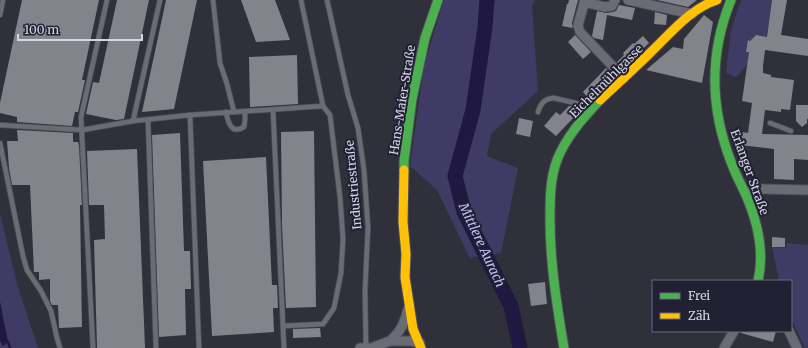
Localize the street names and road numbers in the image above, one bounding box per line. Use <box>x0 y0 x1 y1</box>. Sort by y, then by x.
street label: Eichelmühlgasse <box>566 41 646 121</box>
street label: Hans-Maier-Straße <box>386 44 418 156</box>
street label: Erlanger Straße <box>728 127 772 217</box>
street label: Industriestraße <box>342 140 364 230</box>

